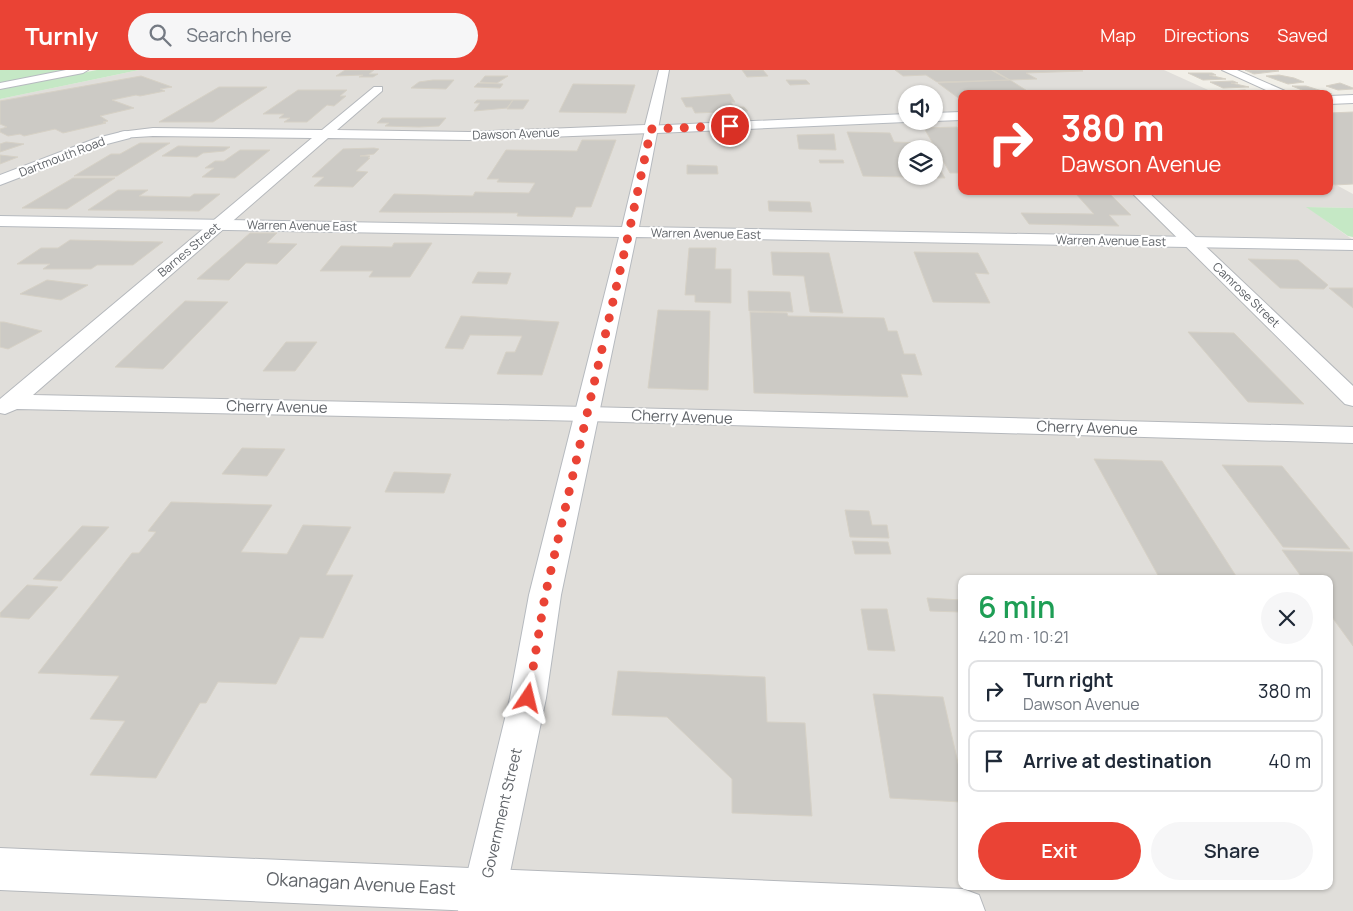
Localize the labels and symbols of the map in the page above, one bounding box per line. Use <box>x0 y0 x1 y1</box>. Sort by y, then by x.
pin <box>709 105 751 147</box>
street label: Dawson Avenue <box>472 123 560 144</box>
street label: Dartmouth Road <box>16 132 107 181</box>
street label: Warren Avenue East <box>247 216 358 235</box>
street label: Barnes Street <box>154 218 224 281</box>
street label: Warren Avenue East <box>651 224 762 243</box>
street label: Warren Avenue East <box>1056 231 1167 250</box>
street label: Camrose Street <box>1209 258 1284 331</box>
street label: Cherry Avenue <box>226 395 328 418</box>
street label: Cherry Avenue <box>631 404 733 429</box>
street label: Cherry Avenue <box>1036 415 1138 440</box>
position arrow <box>501 671 553 723</box>
street label: Government Street <box>476 746 527 880</box>
street label: Okanagan Avenue East <box>266 866 456 900</box>

